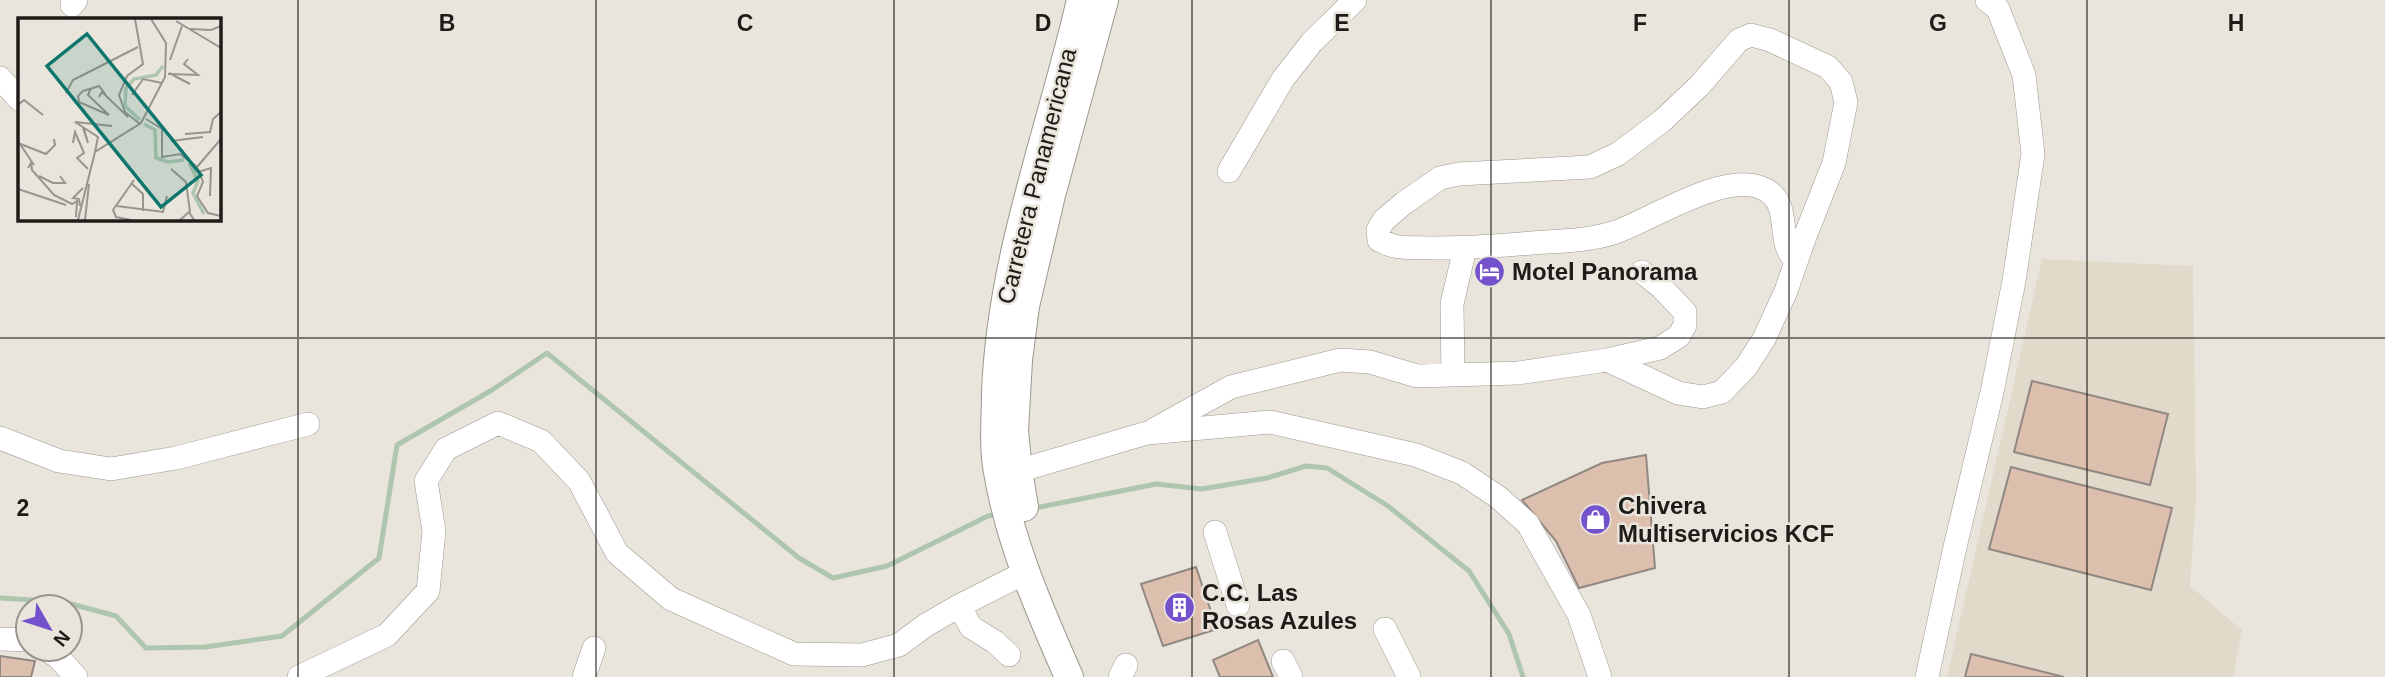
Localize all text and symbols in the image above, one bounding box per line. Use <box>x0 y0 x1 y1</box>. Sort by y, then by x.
text: B <box>439 10 455 36</box>
text: C <box>737 10 753 36</box>
text: D <box>1035 10 1051 36</box>
text: E <box>1334 10 1350 36</box>
text: F <box>1633 10 1647 36</box>
text: G <box>1929 10 1947 36</box>
text: H <box>2228 10 2244 36</box>
inset map <box>18 18 220 220</box>
street label: Carretera Panamericana <box>992 44 1082 307</box>
hotel icon: Motel Panorama <box>1472 255 1506 289</box>
place label: Motel Panorama <box>1512 258 1698 285</box>
place label: Chivera Multiservicios KCF <box>1618 492 1834 547</box>
text: 2 <box>17 495 29 521</box>
shop icon: Chivera Multiservicios KCF <box>1578 503 1612 537</box>
place label: C.C. Las Rosas Azules <box>1202 579 1357 634</box>
building icon: C.C. Las Rosas Azules <box>1162 590 1196 624</box>
north arrow <box>14 593 84 663</box>
text: N <box>49 626 74 650</box>

